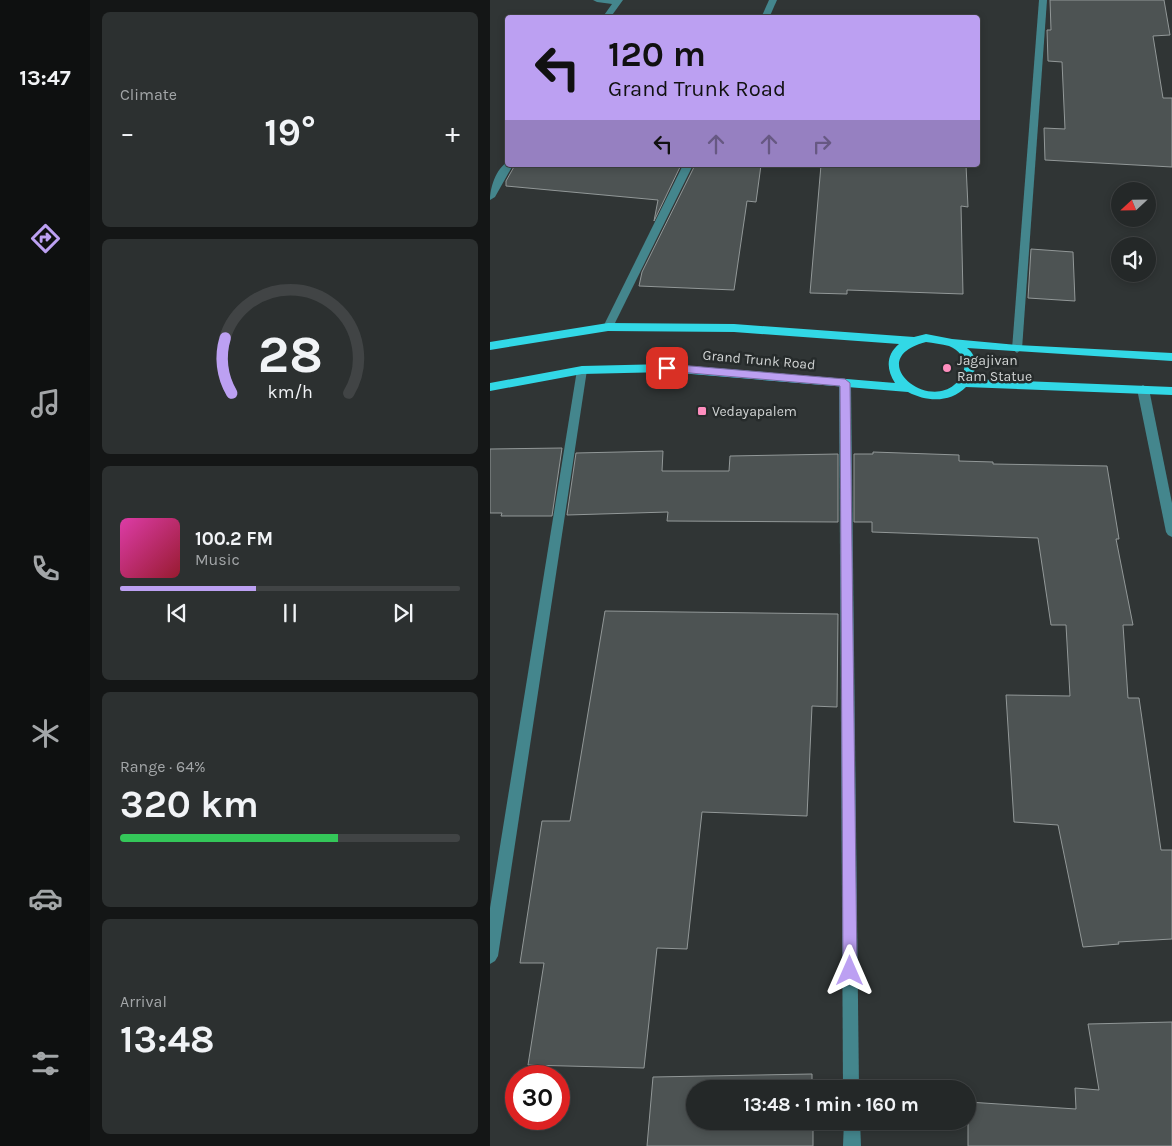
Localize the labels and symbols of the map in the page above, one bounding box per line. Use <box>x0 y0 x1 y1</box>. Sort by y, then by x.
north arrow <box>1111 182 1156 228</box>
pin <box>646 347 688 389</box>
street label: Grand Trunk Road <box>702 347 816 373</box>
place label: Jagajivan Ram Statue <box>957 352 1032 385</box>
marker: Jagajivan Ram Statue <box>941 362 953 374</box>
place label: Vedayapalem <box>712 403 797 420</box>
marker: Vedayapalem <box>696 405 708 417</box>
position arrow <box>823 944 875 996</box>
speed limit sign: 30 <box>505 1065 570 1130</box>

